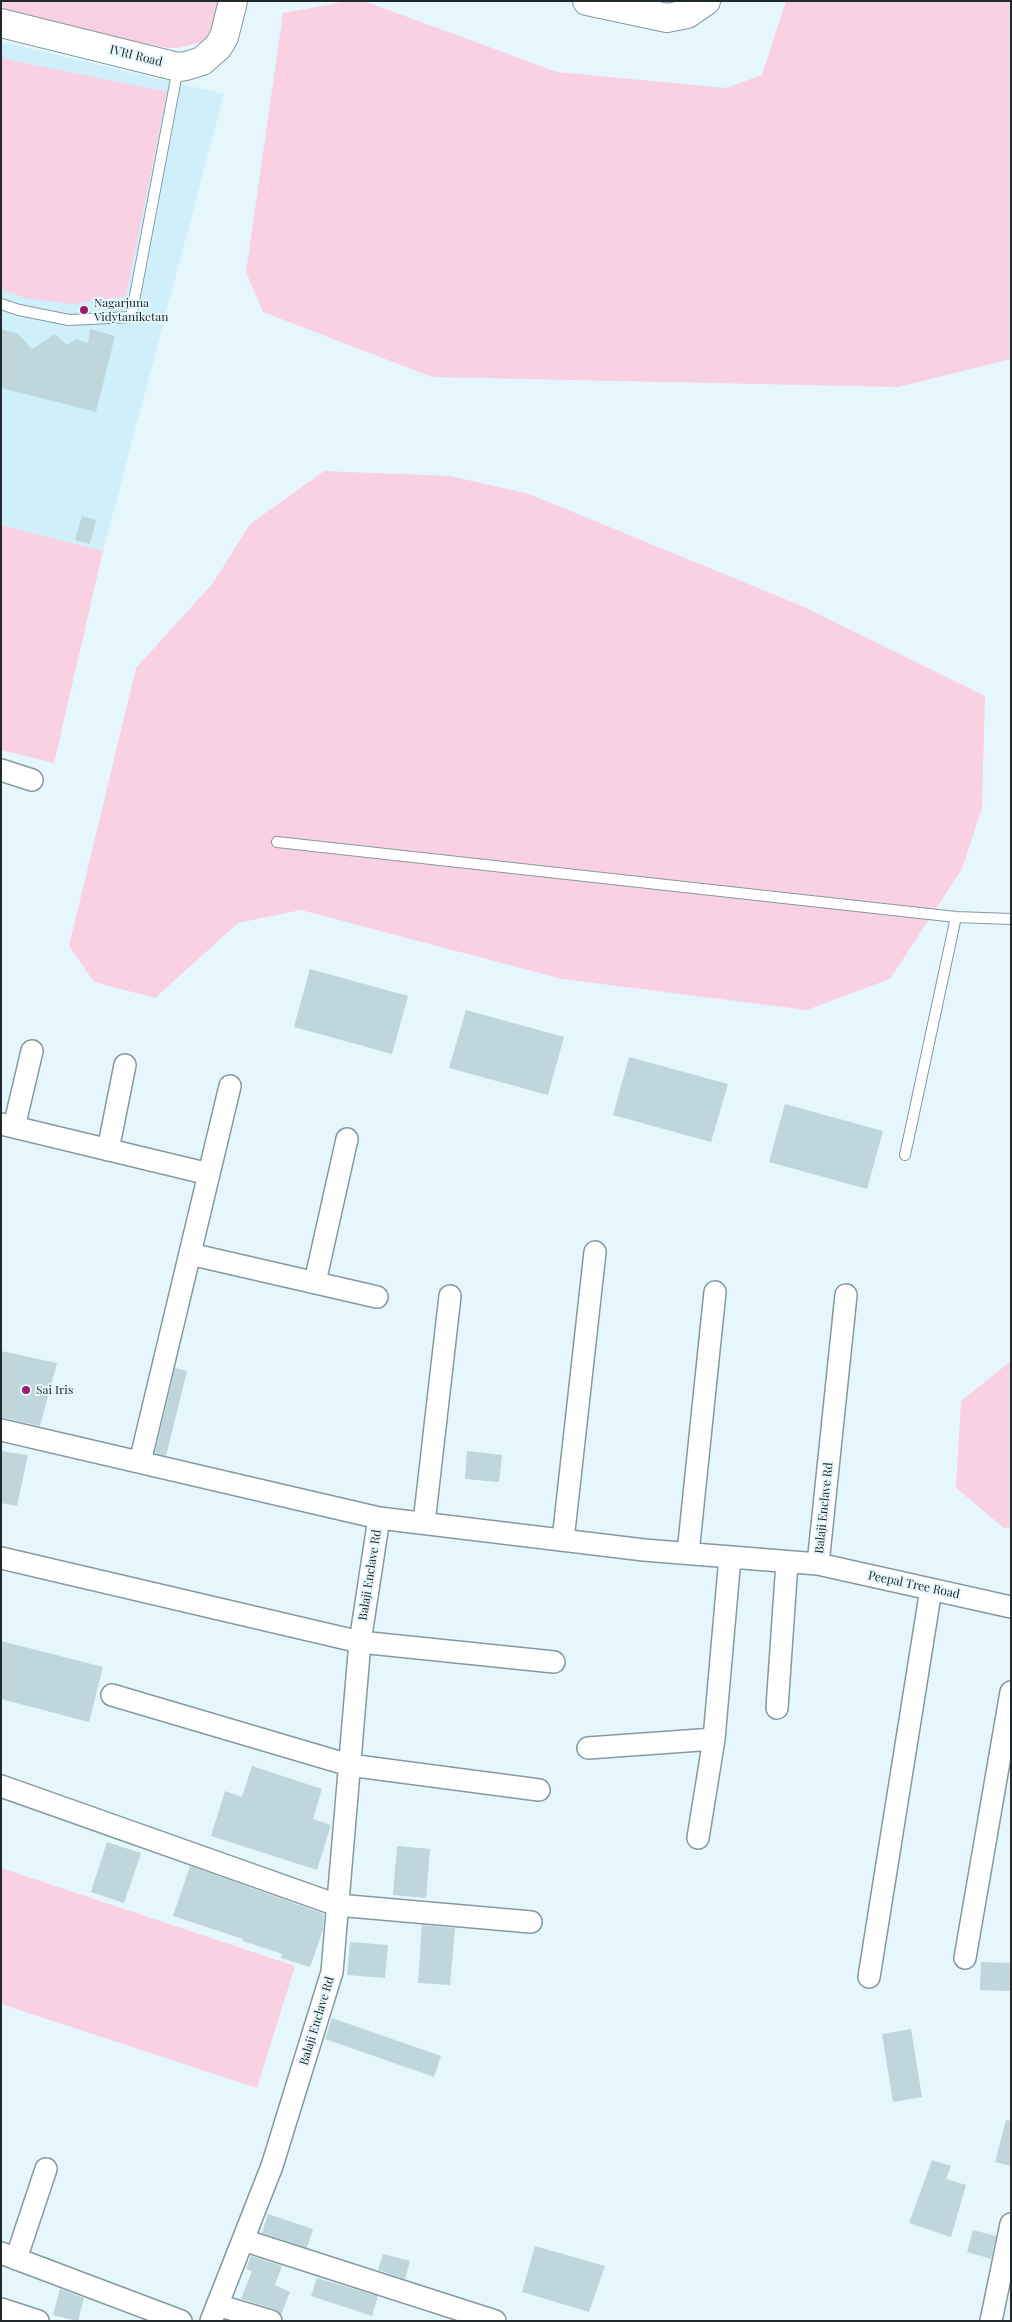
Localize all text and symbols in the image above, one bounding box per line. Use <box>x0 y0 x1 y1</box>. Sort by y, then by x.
street label: IVRI Road <box>108 43 164 69</box>
place label: Nagarjuna Vidytaniketan <box>94 296 168 324</box>
marker: Nagarjuna Vidytaniketan <box>78 304 90 316</box>
place label: Sai Iris <box>36 1383 73 1397</box>
marker: Sai Iris <box>20 1384 32 1396</box>
street label: Balaji Enclave Rd <box>812 1462 836 1554</box>
street label: Balaji Enclave Rd <box>356 1529 384 1621</box>
street label: Peepal Tree Road <box>867 1568 961 1602</box>
street label: Balaji Enclave Rd <box>297 1975 337 2067</box>

